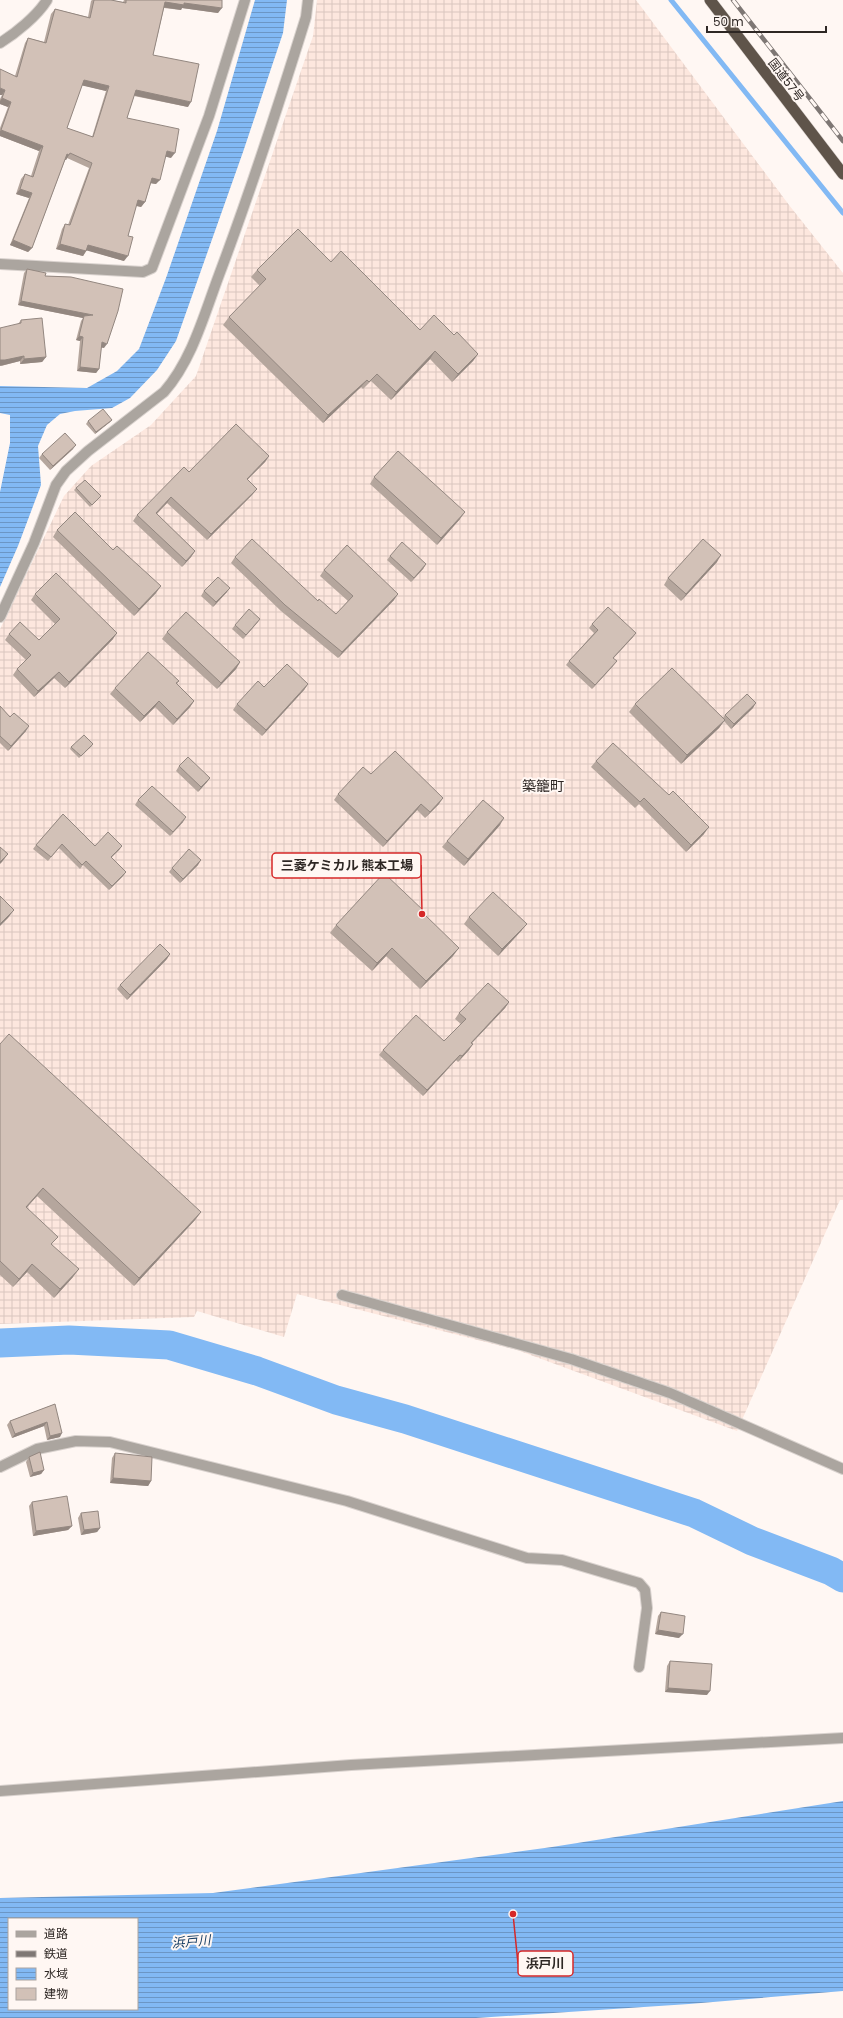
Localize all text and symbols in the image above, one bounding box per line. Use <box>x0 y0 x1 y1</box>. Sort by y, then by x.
scale bar <box>707 8 826 34</box>
text: 50 m <box>713 13 744 30</box>
street label: 国道57号 <box>765 55 808 105</box>
district label: 築籠町 <box>522 776 564 796</box>
callout: 三菱ケミカル 熊本工場 <box>272 853 421 878</box>
text: 三菱ケミカル 熊本工場 <box>281 856 413 875</box>
legend <box>8 1918 138 2010</box>
text: 道路 <box>44 1925 68 1942</box>
water label: 浜戸川 <box>171 1930 213 1953</box>
text: 鉄道 <box>44 1945 68 1962</box>
callout: 浜戸川 <box>518 1951 573 1976</box>
text: 浜戸川 <box>525 1954 565 1973</box>
text: 水域 <box>44 1965 68 1982</box>
text: 建物 <box>44 1985 68 2002</box>

